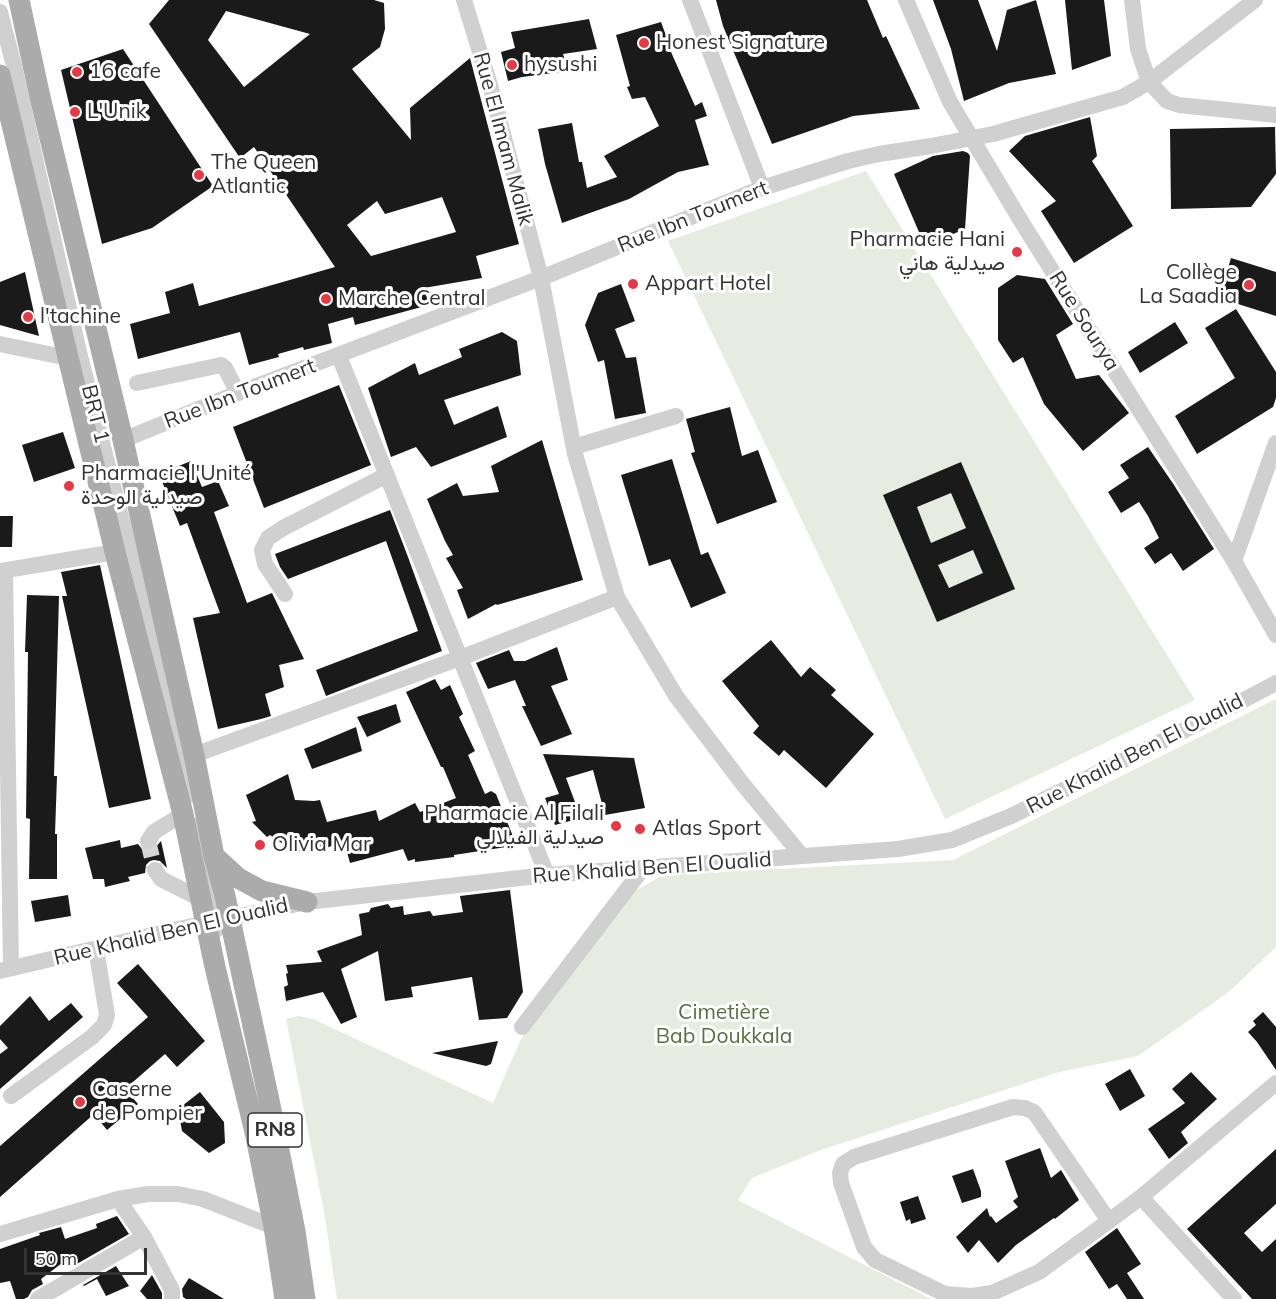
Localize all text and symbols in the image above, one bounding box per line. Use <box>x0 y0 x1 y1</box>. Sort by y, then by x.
place label: Honest Signature <box>656 30 825 56</box>
marker: Honest Signature <box>637 36 651 50</box>
street label: Rue El Imam Malik <box>468 50 538 228</box>
place label: hysushi <box>524 52 597 78</box>
marker: hysushi <box>505 58 519 72</box>
place label: 16 cafe <box>89 59 161 85</box>
marker: 16 cafe <box>70 65 84 79</box>
place label: L'Unik <box>87 99 147 125</box>
marker: L'Unik <box>68 105 82 119</box>
place label: The Queen Atlantic <box>211 150 316 200</box>
marker: The Queen Atlantic <box>192 168 206 182</box>
street label: Rue Ibn Toumert <box>614 175 772 259</box>
place label: Pharmacie Hani صيدلية هاني <box>849 227 1005 277</box>
marker: Pharmacie Hani صيدلية هاني <box>1010 245 1024 259</box>
place label: Collège La Saadia <box>1139 260 1237 310</box>
street label: Rue Sourya <box>1043 267 1125 375</box>
place label: Appart Hotel <box>645 271 771 297</box>
marker: Appart Hotel <box>626 277 640 291</box>
marker: Collège La Saadia <box>1242 278 1256 292</box>
place label: Marche Central <box>338 286 486 312</box>
marker: Marche Central <box>319 292 333 306</box>
place label: l'tachine <box>40 304 121 330</box>
marker: l'tachine <box>21 310 35 324</box>
street label: Rue Ibn Toumert <box>161 354 319 434</box>
street label: BRT 1 <box>76 382 114 446</box>
place label: Pharmacie l'Unité صيدلية الوحدة <box>81 461 251 511</box>
marker: Pharmacie l'Unité صيدلية الوحدة <box>62 479 76 493</box>
street label: Rue Khalid Ben El Oualid <box>1022 688 1248 820</box>
place label: Pharmacie Al Filali صيدلية الفيلالي <box>424 801 604 851</box>
place label: Atlas Sport <box>652 816 761 842</box>
marker: Pharmacie Al Filali صيدلية الفيلالي <box>609 819 623 833</box>
marker: Atlas Sport <box>633 822 647 836</box>
place label: Olivia Mar <box>272 832 371 858</box>
marker: Olivia Mar <box>253 838 267 852</box>
street label: Rue Khalid Ben El Oualid <box>532 847 772 889</box>
street label: Rue Khalid Ben El Oualid <box>51 893 291 971</box>
park label: Cimetière Bab Doukkala <box>656 1000 792 1050</box>
place label: Caserne de Pompier <box>92 1077 202 1127</box>
marker: Caserne de Pompier <box>73 1095 87 1109</box>
road number: RN8 <box>248 1113 302 1147</box>
scale bar <box>27 1236 150 1274</box>
text: 50 m <box>35 1247 77 1270</box>

